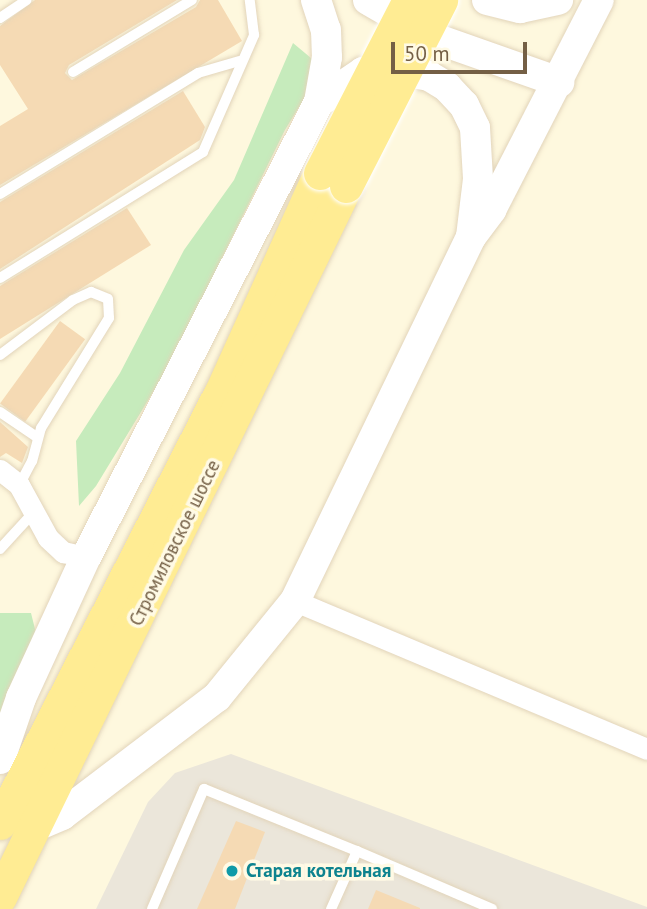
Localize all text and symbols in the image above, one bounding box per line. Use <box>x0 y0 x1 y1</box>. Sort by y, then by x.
scale bar <box>395 28 532 72</box>
text: 50 m <box>404 40 450 67</box>
street label: Стромиловское шоссе <box>125 456 225 630</box>
place label: Старая котельная <box>246 860 391 882</box>
marker: Старая котельная <box>224 863 240 879</box>

